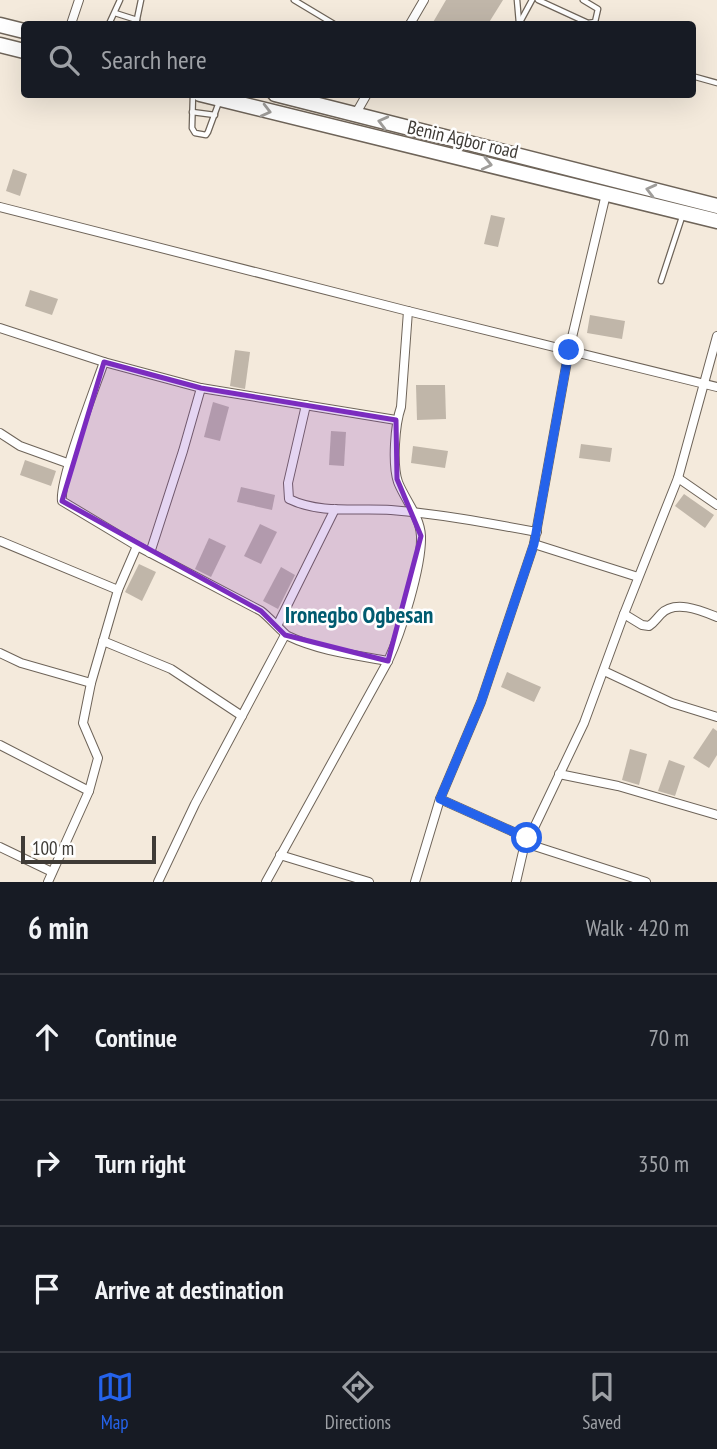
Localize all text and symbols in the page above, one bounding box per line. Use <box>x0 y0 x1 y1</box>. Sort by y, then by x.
search box <box>21 21 696 98</box>
icon: search <box>45 41 83 79</box>
text: Search here <box>101 43 207 76</box>
one-way arrow <box>260 103 272 117</box>
street label: Benin Agbor road <box>405 115 521 163</box>
one-way arrow <box>377 116 389 130</box>
one-way arrow <box>481 156 493 170</box>
one-way arrow <box>645 184 657 198</box>
route end <box>553 334 584 365</box>
district label: Ironegbo Ogbesan <box>285 600 433 629</box>
route start <box>511 822 542 853</box>
scale bar <box>21 833 156 865</box>
text: 100 m <box>32 836 74 860</box>
text: 6 min <box>28 908 89 947</box>
text: Walk · 420 m <box>586 913 689 942</box>
icon: ahead <box>28 1018 66 1056</box>
text: Continue <box>95 1021 177 1054</box>
text: 70 m <box>648 1023 689 1052</box>
icon: right <box>28 1144 66 1182</box>
text: Turn right <box>95 1147 186 1180</box>
text: 350 m <box>638 1149 689 1178</box>
icon: arrive <box>28 1270 66 1308</box>
text: Arrive at destination <box>95 1273 284 1306</box>
tab: Map <box>96 1368 134 1434</box>
tab: Directions <box>325 1368 391 1434</box>
tab: Saved <box>582 1368 621 1434</box>

